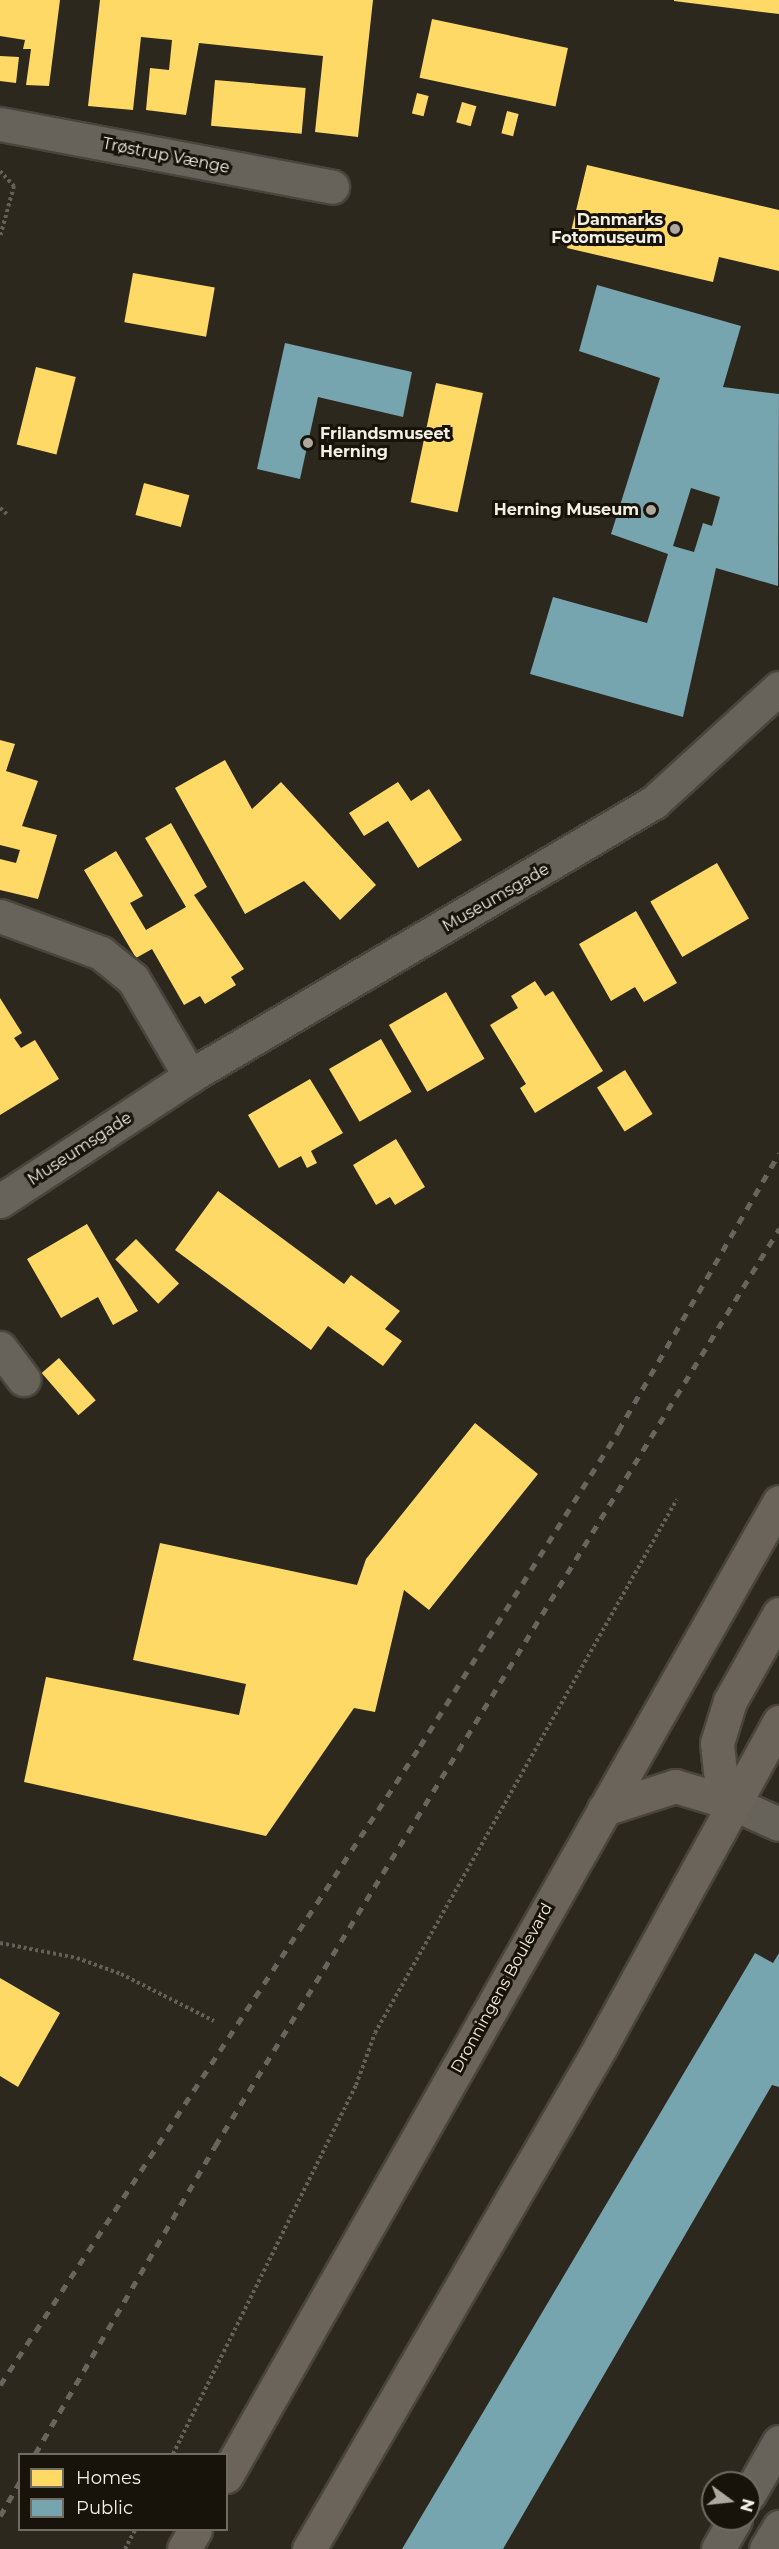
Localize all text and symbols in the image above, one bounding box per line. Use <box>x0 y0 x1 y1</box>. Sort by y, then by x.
street label: Trøstrup Vænge <box>101 134 231 178</box>
place label: Danmarks Fotomuseum <box>551 210 663 248</box>
marker: Danmarks Fotomuseum <box>668 222 682 236</box>
place label: Frilandsmuseet Herning <box>320 424 451 462</box>
marker: Frilandsmuseet Herning <box>301 436 315 450</box>
place label: Herning Museum <box>494 500 639 520</box>
marker: Herning Museum <box>644 503 658 517</box>
street label: Museumsgade <box>439 860 553 936</box>
street label: Museumsgade <box>24 1108 136 1190</box>
street label: Dronningens Boulevard <box>447 1900 557 2076</box>
legend <box>18 2453 228 2531</box>
text: Homes <box>76 2467 141 2489</box>
north arrow <box>701 2471 761 2531</box>
text: Public <box>76 2497 133 2519</box>
text: N <box>736 2497 758 2514</box>

